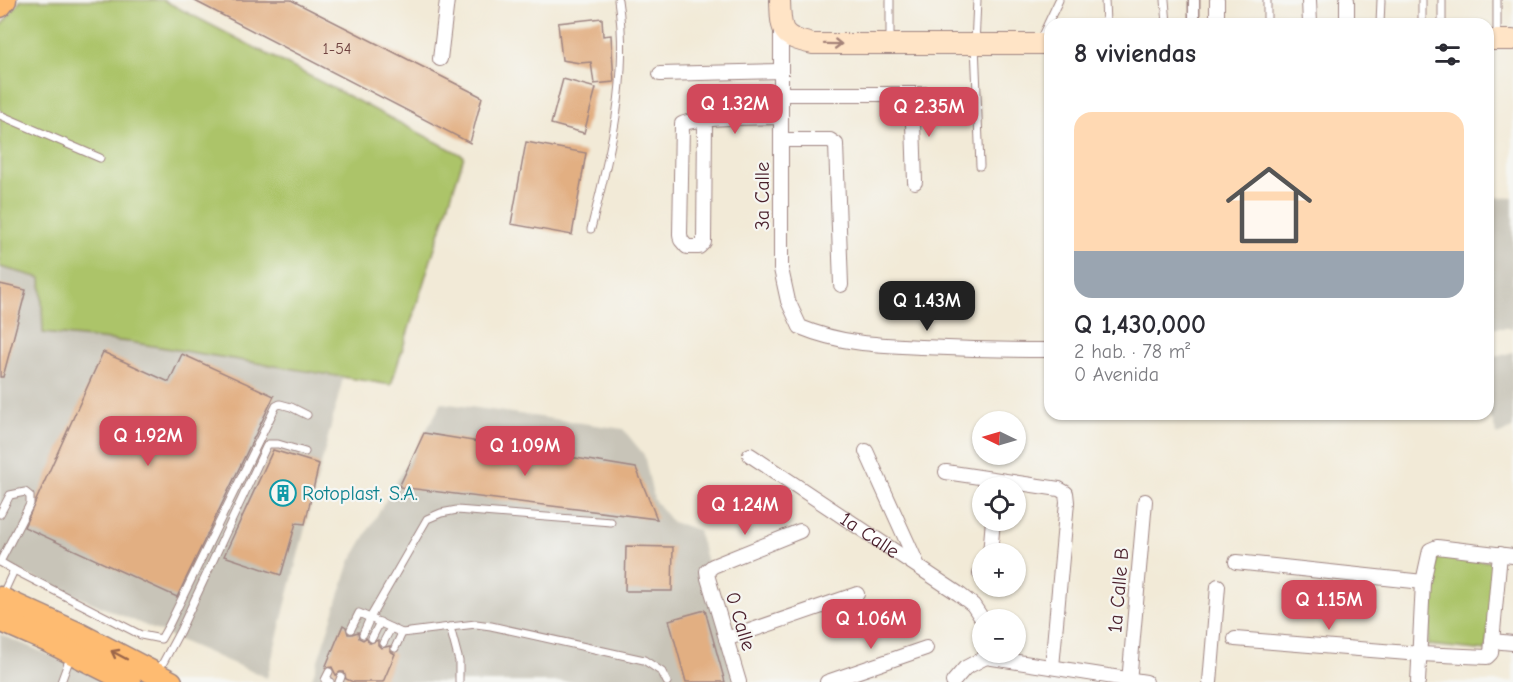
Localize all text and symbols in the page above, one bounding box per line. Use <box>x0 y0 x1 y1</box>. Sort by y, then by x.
one-way arrow <box>822 38 842 50</box>
icon: filters <box>1431 38 1464 71</box>
text: 8 viviendas <box>1074 39 1196 69</box>
house number: 1-54 <box>322 40 352 58</box>
pin: Q 1.32M <box>680 84 790 135</box>
pin: Q 2.35M <box>874 87 984 138</box>
text: Q 1.32M <box>701 92 769 115</box>
text: Q 2.35M <box>893 95 965 118</box>
icon: home <box>1215 151 1323 259</box>
street label: 3a Calle <box>751 162 774 230</box>
pin: Q 1.43M <box>872 281 982 332</box>
text: Q 1.43M <box>893 289 961 312</box>
text: Q 1,430,000 <box>1074 310 1206 340</box>
text: 2 hab. · 78 m² <box>1074 340 1190 363</box>
text: 0 Avenida <box>1074 363 1159 386</box>
north arrow <box>972 411 1026 465</box>
map controls <box>972 411 1026 663</box>
pin: Q 1.92M <box>93 416 203 467</box>
text: Q 1.92M <box>113 424 183 447</box>
pin: Q 1.09M <box>470 426 580 477</box>
text: Q 1.09M <box>490 434 560 457</box>
button: locate <box>972 477 1026 531</box>
building icon: Rotoplast, S.A. <box>268 478 298 508</box>
place label: Rotoplast, S.A. <box>302 482 418 505</box>
pin: Q 1.24M <box>690 485 800 536</box>
text: Q 1.24M <box>711 493 779 516</box>
street label: 1a Calle <box>836 507 904 563</box>
button: + <box>972 543 1026 597</box>
street label: 1a Calle B <box>1103 547 1134 634</box>
pin: Q 1.15M <box>1274 580 1384 631</box>
text: Q 1.15M <box>1295 588 1363 611</box>
street label: 0 Calle <box>721 589 760 653</box>
pin: Q 1.06M <box>816 599 926 650</box>
text: Q 1.06M <box>836 607 906 630</box>
button: − <box>972 609 1026 663</box>
one-way arrow <box>111 649 129 660</box>

